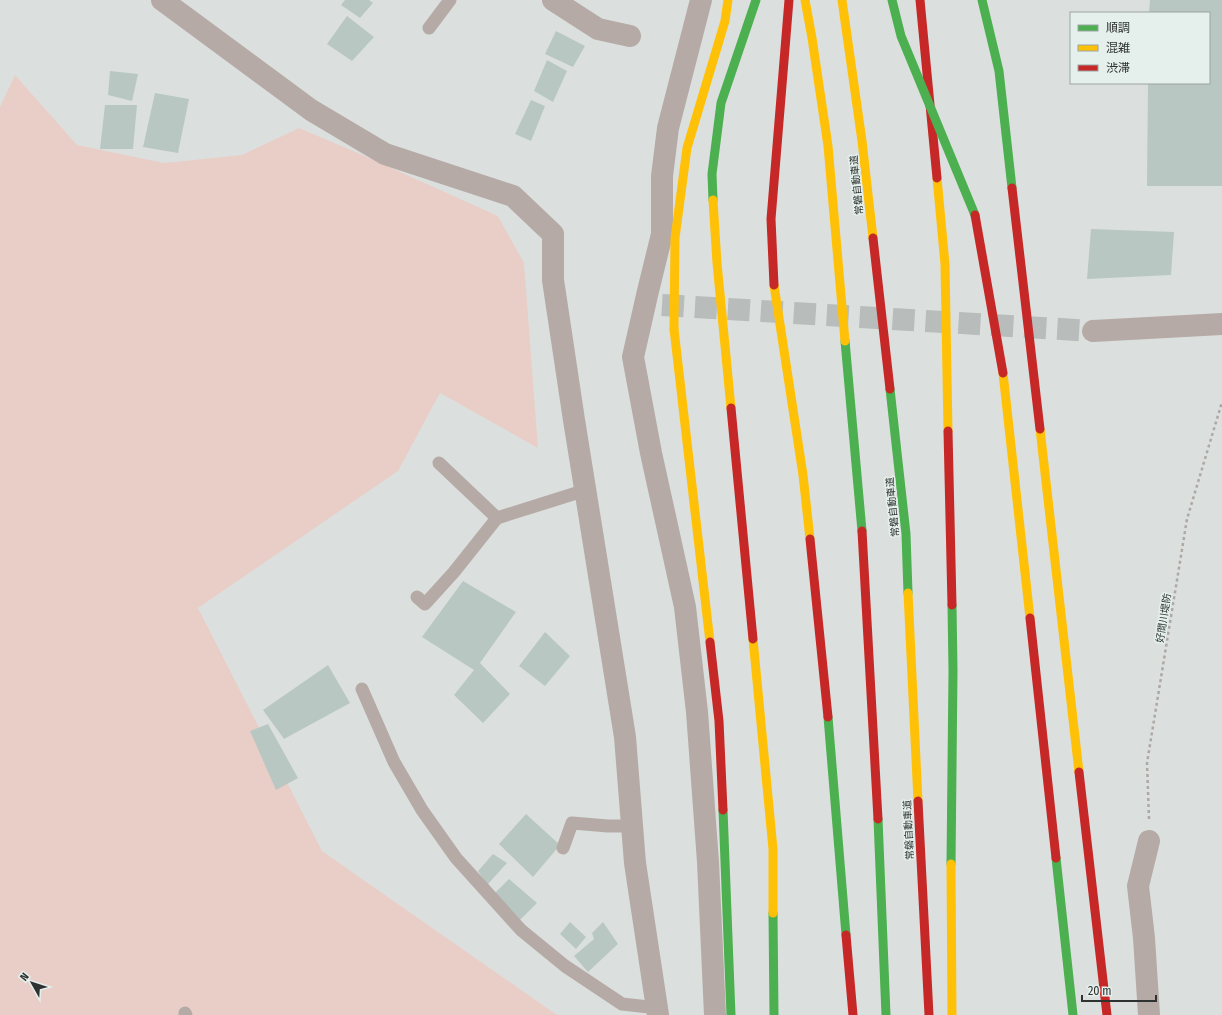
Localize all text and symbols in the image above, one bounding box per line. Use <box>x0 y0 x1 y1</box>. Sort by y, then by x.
legend <box>1070 12 1210 84</box>
text: 順調 <box>1106 21 1130 35</box>
text: 混雑 <box>1106 41 1130 55</box>
text: 渋滞 <box>1106 61 1130 75</box>
street label: 常磐自動車道 <box>848 154 866 215</box>
street label: 常磐自動車道 <box>884 476 902 537</box>
street label: 好間川堤防 <box>1154 593 1174 644</box>
street label: 常磐自動車道 <box>901 800 917 860</box>
north arrow <box>12 963 52 1003</box>
text: N <box>17 970 32 984</box>
scale bar <box>1082 977 1156 1003</box>
text: 20 m <box>1088 984 1112 998</box>

